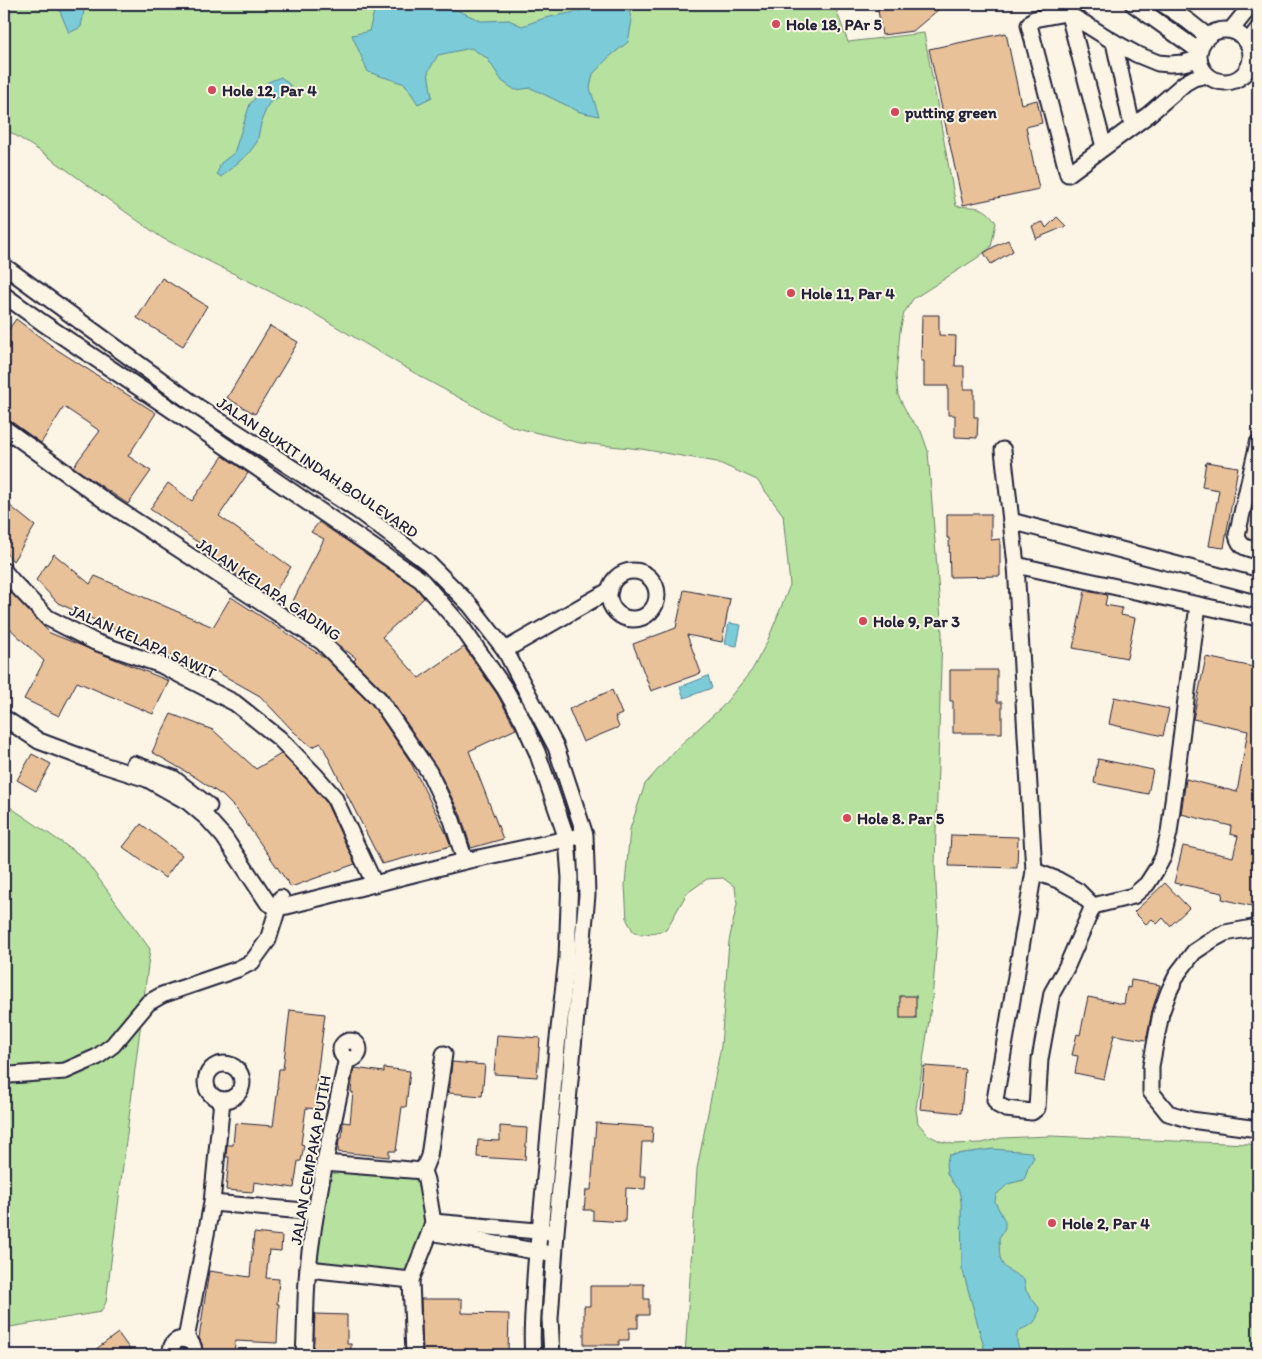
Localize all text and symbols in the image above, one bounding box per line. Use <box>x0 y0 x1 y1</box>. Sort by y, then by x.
place label: Hole 18, PAr 5 <box>786 15 882 34</box>
marker: Hole 18, PAr 5 <box>770 18 782 30</box>
place label: Hole 12, Par 4 <box>222 81 317 100</box>
marker: Hole 12, Par 4 <box>206 84 218 96</box>
place label: putting green <box>904 103 998 123</box>
marker: putting green <box>889 106 901 118</box>
place label: Hole 11, Par 4 <box>801 284 895 303</box>
marker: Hole 11, Par 4 <box>785 287 797 299</box>
street label: JALAN BUKIT INDAH BOULEVARD <box>213 393 422 542</box>
street label: JALAN KELAPA GADING <box>193 534 345 645</box>
street label: JALAN KELAPA SAWIT <box>66 600 219 682</box>
place label: Hole 9, Par 3 <box>873 612 960 631</box>
marker: Hole 9, Par 3 <box>857 615 869 627</box>
place label: Hole 8. Par 5 <box>857 809 945 828</box>
marker: Hole 8. Par 5 <box>841 812 853 824</box>
street label: JALAN CEMPAKA PUTIH <box>286 1074 335 1246</box>
place label: Hole 2, Par 4 <box>1062 1214 1150 1233</box>
marker: Hole 2, Par 4 <box>1046 1217 1058 1229</box>

